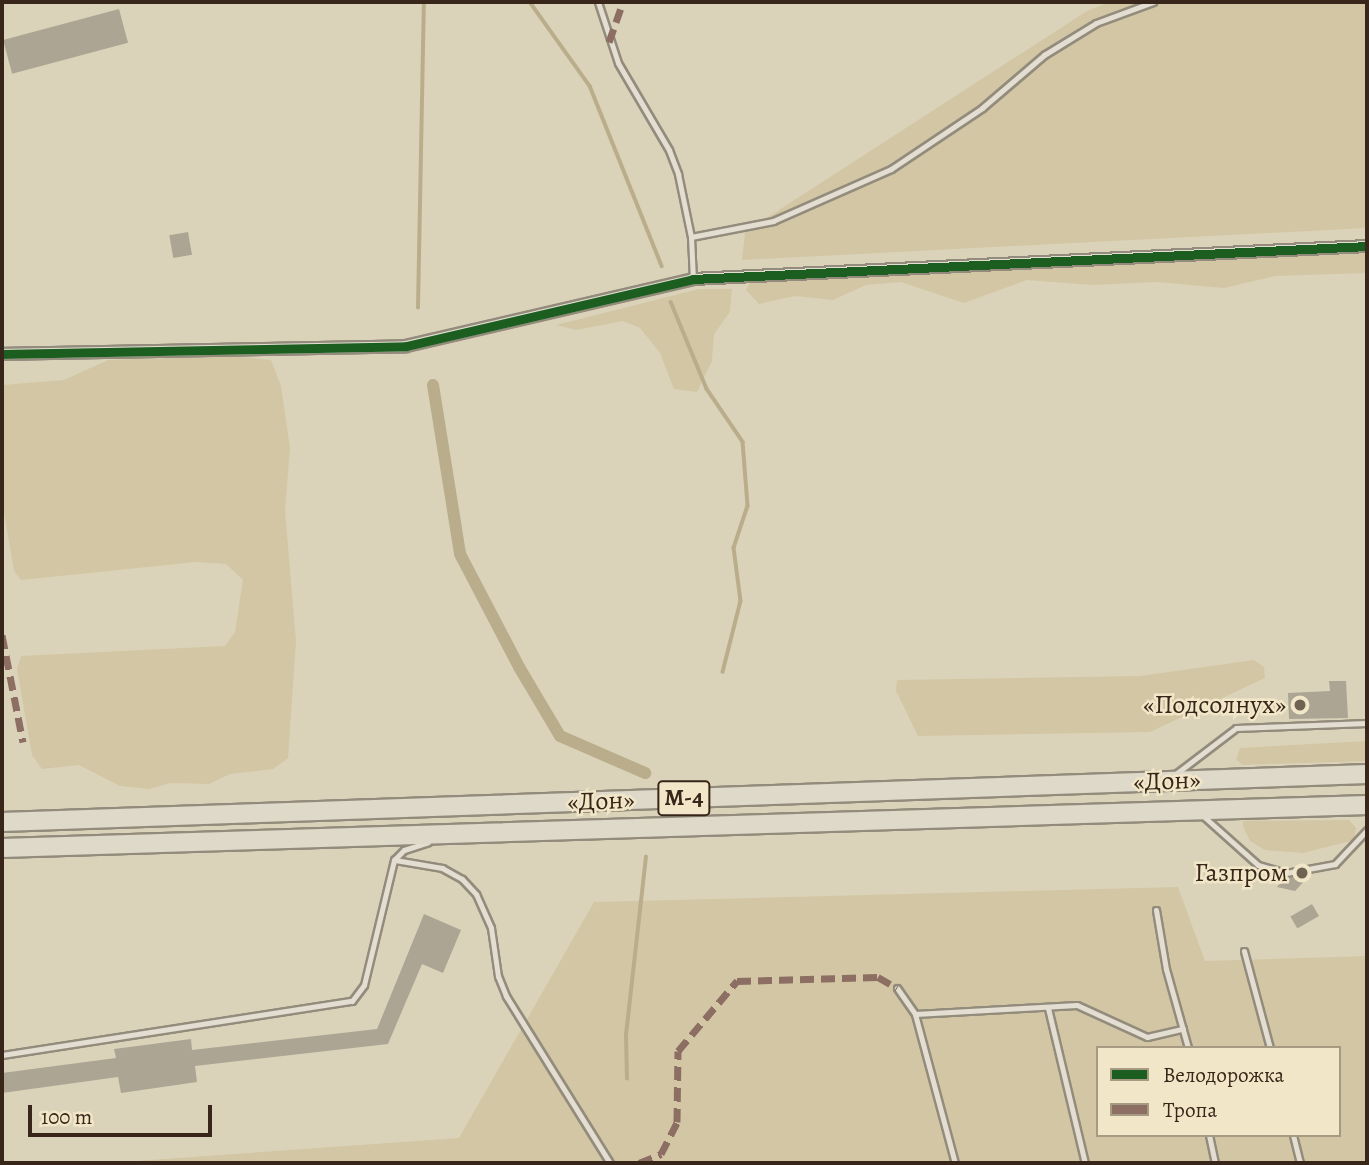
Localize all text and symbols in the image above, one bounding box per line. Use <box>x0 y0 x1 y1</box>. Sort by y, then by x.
place label: «Подсолнух» <box>1143 689 1286 721</box>
marker: «Подсолнух» <box>1292 697 1308 713</box>
street label: «Дон» <box>1133 764 1201 798</box>
road number: М-4 <box>656 778 712 818</box>
street label: «Дон» <box>567 784 635 818</box>
place label: Газпром <box>1195 857 1288 889</box>
marker: Газпром <box>1294 865 1310 881</box>
legend <box>1096 1046 1341 1137</box>
text: Велодорожка <box>1163 1061 1284 1089</box>
scale bar <box>32 1092 215 1136</box>
text: Тропа <box>1163 1096 1217 1124</box>
text: 100 m <box>41 1103 92 1131</box>

